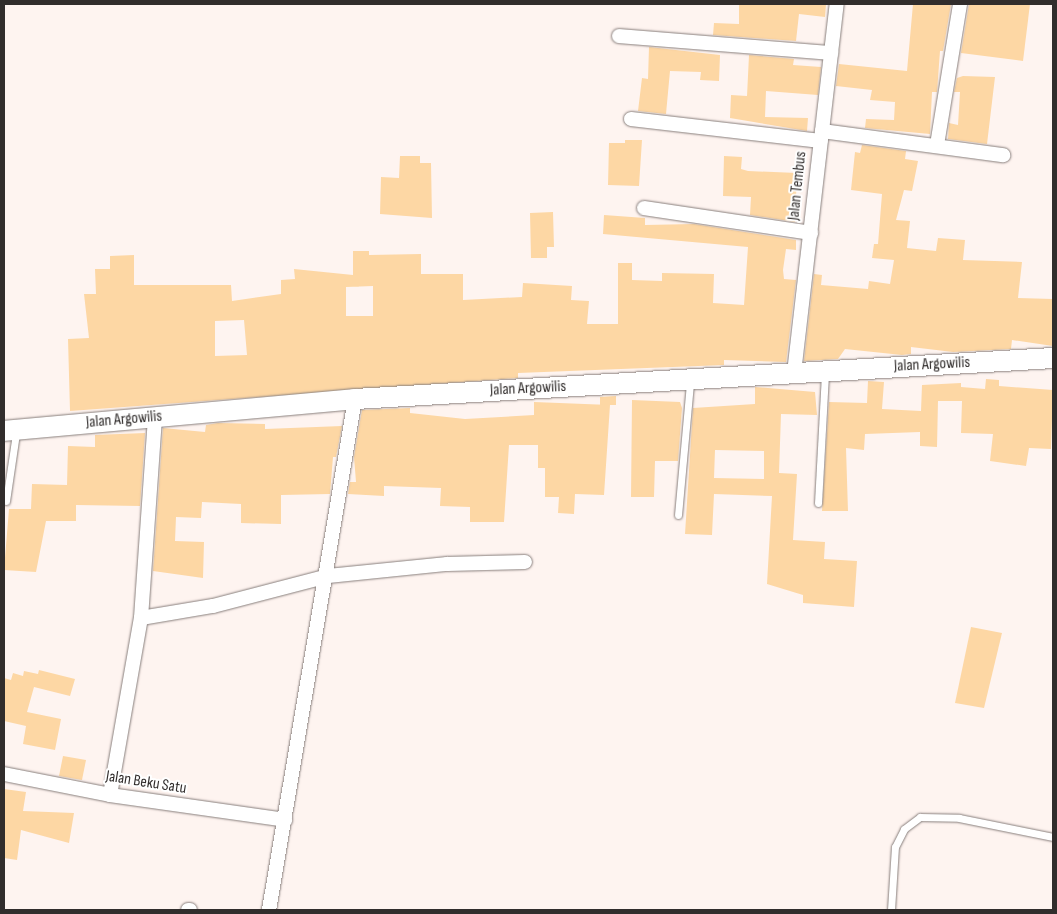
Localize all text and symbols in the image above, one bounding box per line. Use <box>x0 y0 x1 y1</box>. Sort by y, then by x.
street label: Jalan Tembus <box>785 151 811 221</box>
street label: Jalan Argowilis <box>893 353 971 377</box>
street label: Jalan Argowilis <box>489 377 567 401</box>
street label: Jalan Argowilis <box>85 407 163 433</box>
street label: Jalan Beku Satu <box>104 767 188 799</box>

